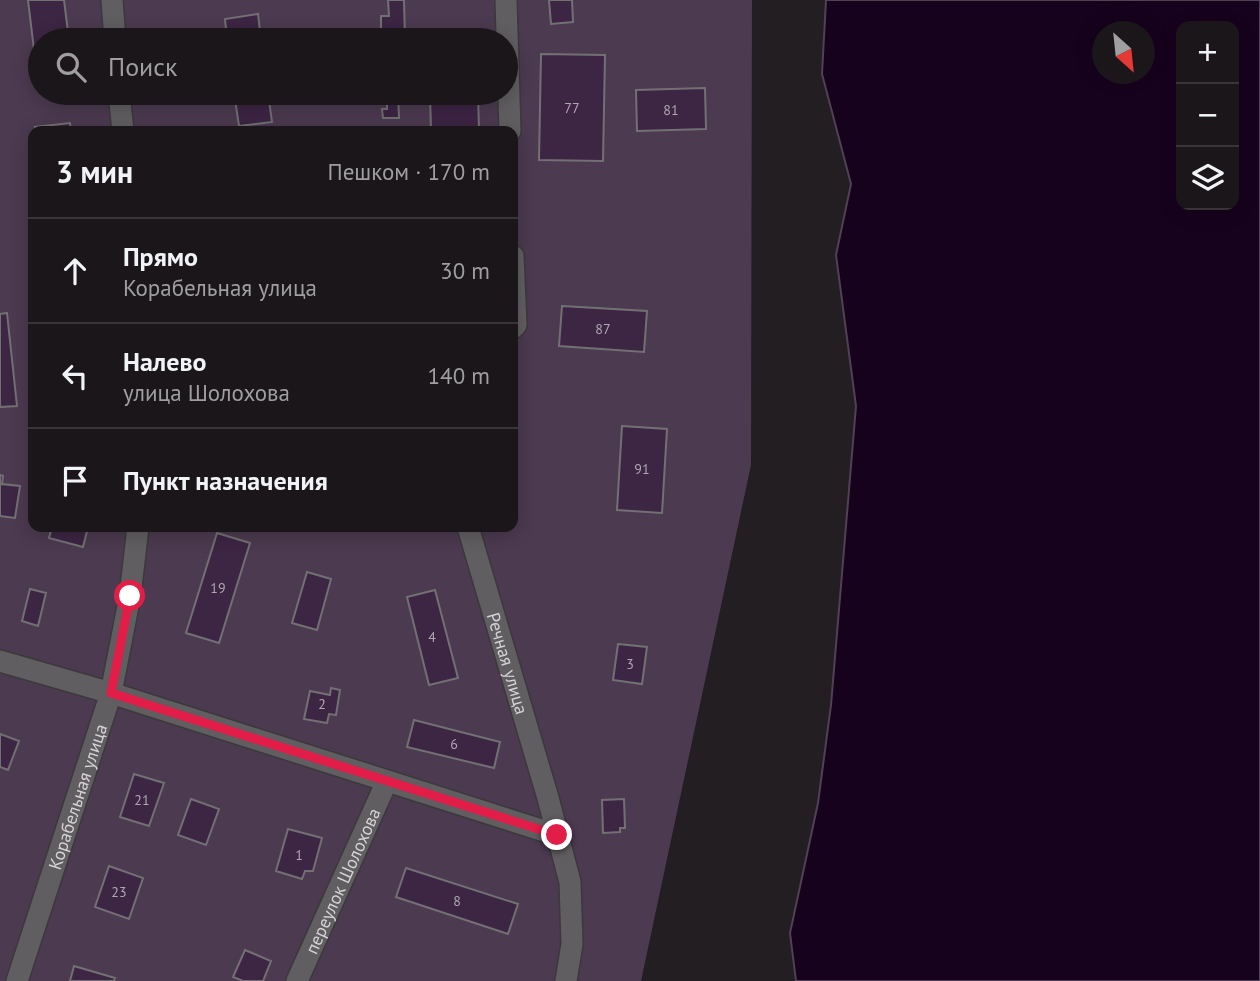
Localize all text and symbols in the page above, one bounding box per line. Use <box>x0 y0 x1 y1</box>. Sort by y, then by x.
north arrow <box>1092 21 1155 84</box>
map controls <box>1176 21 1239 210</box>
button: + <box>1176 21 1239 84</box>
search box <box>28 28 518 105</box>
icon: search <box>52 48 90 86</box>
text: Поиск <box>108 50 177 83</box>
button: − <box>1176 84 1239 147</box>
house number: 77 <box>564 99 580 117</box>
house number: 81 <box>663 101 679 119</box>
button: layers <box>1176 147 1239 210</box>
text: 3 мин <box>56 152 133 191</box>
text: Пешком · 170 m <box>327 157 490 186</box>
text: Прямо <box>123 240 198 273</box>
icon: ahead <box>56 252 94 290</box>
text: 30 m <box>440 256 490 285</box>
text: Корабельная улица <box>123 273 317 302</box>
house number: 87 <box>595 320 611 338</box>
text: Налево <box>123 345 207 378</box>
icon: left <box>56 357 94 395</box>
text: 140 m <box>428 361 490 390</box>
text: улица Шолохова <box>123 378 290 407</box>
house number: 91 <box>634 460 650 478</box>
icon: arrive <box>56 462 94 500</box>
text: Пункт назначения <box>123 464 328 497</box>
house number: 19 <box>210 579 226 597</box>
route start <box>114 580 145 611</box>
street label: Речная улица <box>482 609 534 717</box>
house number: 4 <box>428 628 436 646</box>
house number: 3 <box>626 655 634 673</box>
house number: 2 <box>318 695 326 713</box>
street label: Корабельная улица <box>43 721 112 872</box>
house number: 6 <box>450 735 458 753</box>
house number: 21 <box>134 791 150 809</box>
street label: переулок Шолохова <box>299 804 385 957</box>
route end <box>541 819 572 850</box>
house number: 1 <box>295 846 303 864</box>
house number: 23 <box>111 883 127 901</box>
house number: 8 <box>453 892 461 910</box>

